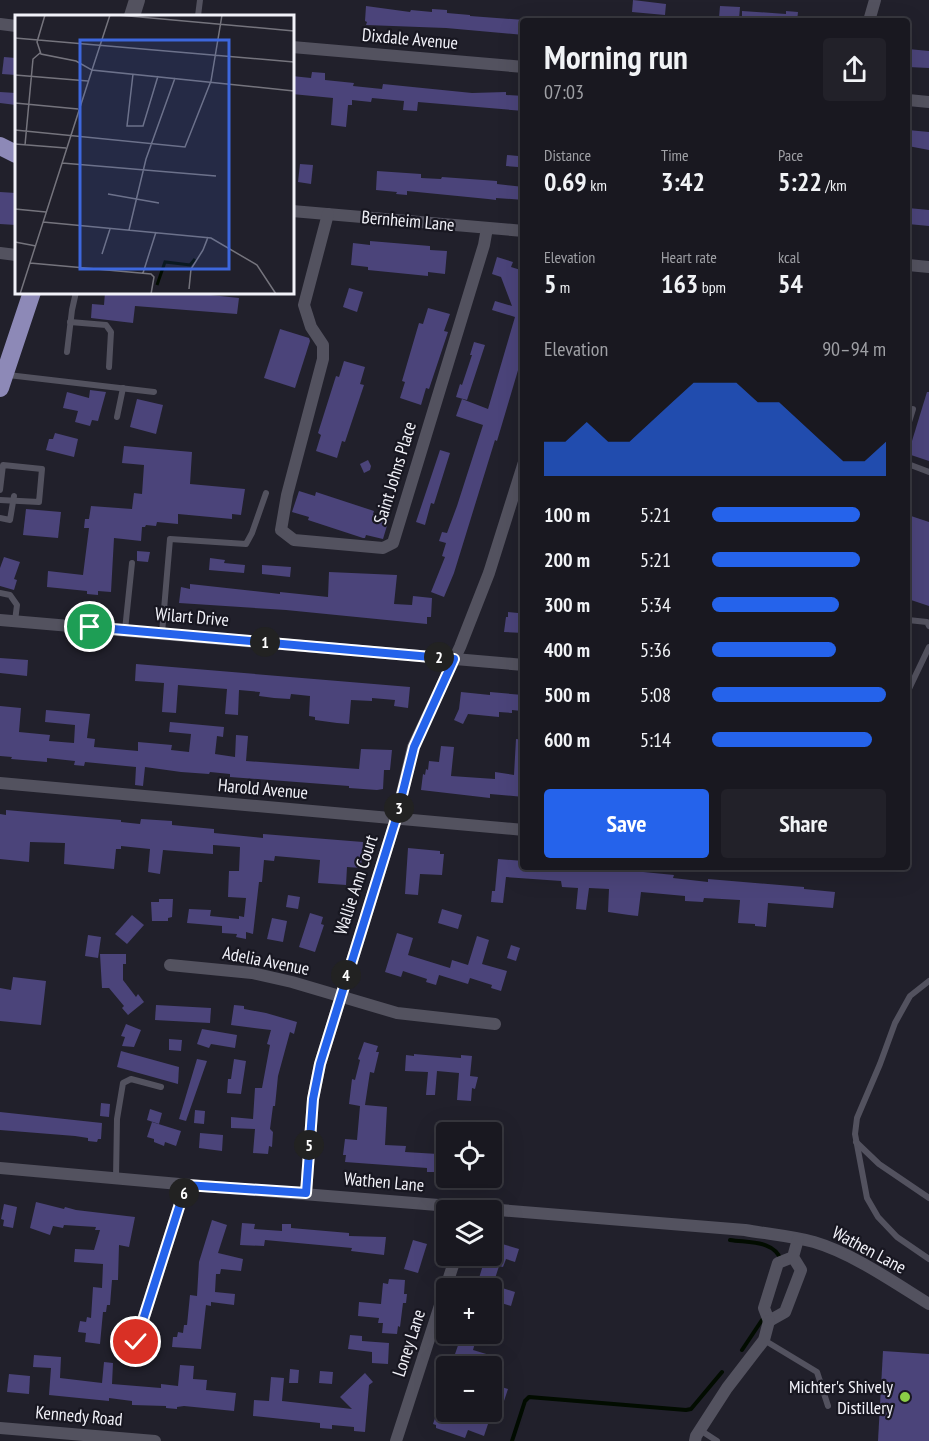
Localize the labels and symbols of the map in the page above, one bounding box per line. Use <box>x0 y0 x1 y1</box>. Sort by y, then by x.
inset map <box>15 15 294 294</box>
street label: Dixdale Avenue <box>361 23 459 54</box>
street label: Bernheim Lane <box>361 205 456 236</box>
street label: Saint Johns Place <box>368 419 421 527</box>
pin <box>64 601 115 652</box>
street label: Wilart Drive <box>154 602 230 631</box>
pin: 1 <box>250 627 280 657</box>
pin: 2 <box>424 642 454 672</box>
street label: Harold Avenue <box>217 773 309 804</box>
pin: 3 <box>384 793 414 823</box>
street label: Wallie Ann Court <box>329 832 382 938</box>
street label: Adelia Avenue <box>221 941 311 980</box>
pin: 4 <box>331 960 361 990</box>
pin: 5 <box>294 1130 324 1160</box>
street label: Wathen Lane <box>343 1167 425 1196</box>
pin: 6 <box>169 1178 199 1208</box>
street label: Wathen Lane <box>828 1221 910 1279</box>
street label: Loney Lane <box>387 1306 430 1379</box>
pin <box>110 1316 161 1367</box>
place label: Michter's Shively Distillery <box>789 1375 893 1419</box>
marker: Michter's Shively Distillery <box>898 1390 912 1404</box>
street label: Kennedy Road <box>34 1400 124 1431</box>

